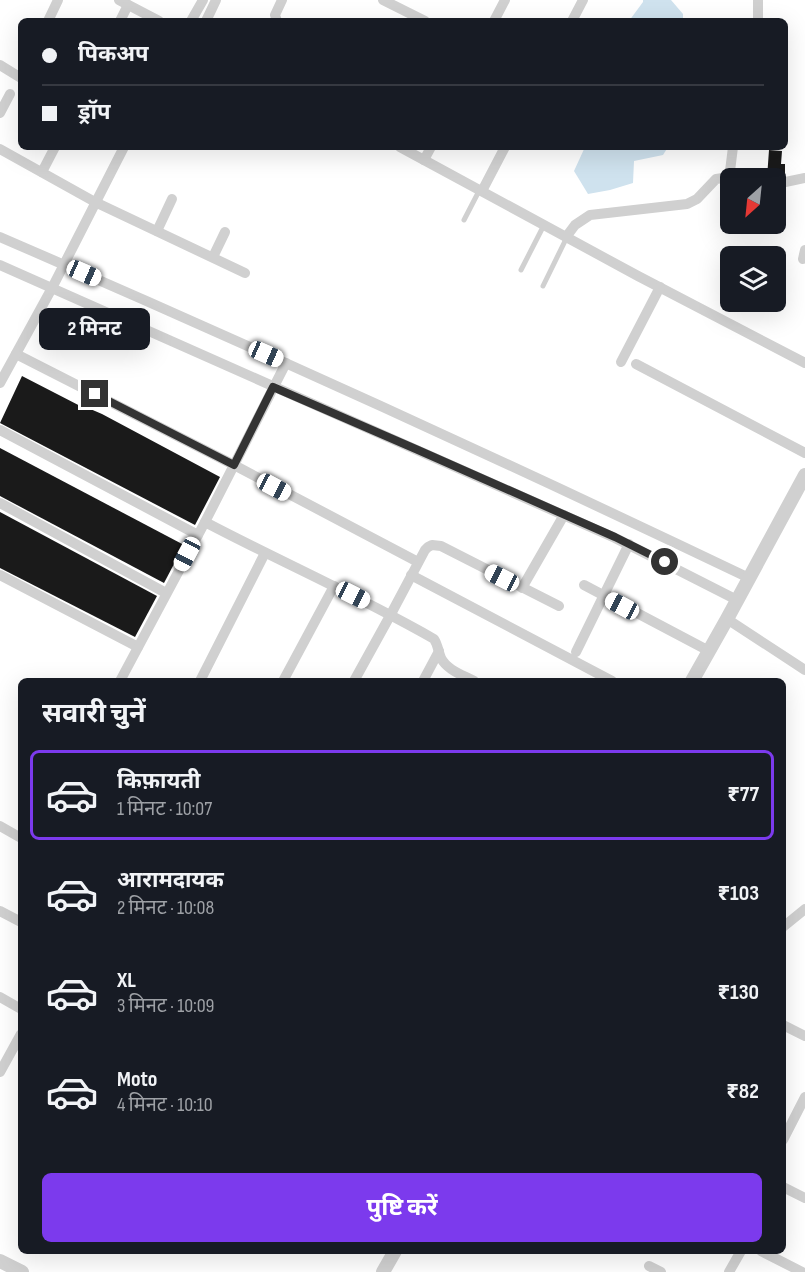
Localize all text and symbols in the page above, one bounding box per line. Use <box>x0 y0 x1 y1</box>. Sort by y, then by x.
text: पिकअप <box>78 41 149 68</box>
text: ड्रॉप <box>78 99 111 126</box>
north arrow <box>720 168 786 234</box>
map controls <box>720 168 786 312</box>
button: layers <box>720 246 786 312</box>
car <box>64 257 104 289</box>
callout: 2 मिनट <box>40 307 150 349</box>
text: 2 मिनट <box>68 317 121 341</box>
car <box>246 338 286 370</box>
route end <box>81 380 108 407</box>
car <box>254 471 294 503</box>
car <box>171 534 203 574</box>
route start <box>651 548 678 575</box>
car <box>482 562 522 594</box>
car <box>333 579 373 611</box>
car <box>602 590 642 622</box>
text: सवारी चुनें <box>42 698 146 730</box>
icon: car <box>45 768 99 822</box>
text: किफ़ायती <box>117 768 201 795</box>
text: ₹77 <box>727 781 759 808</box>
text: 1 मिनट · 10:07 <box>117 797 212 821</box>
icon: car <box>45 867 99 921</box>
text: आरामदायक <box>117 867 224 894</box>
text: ₹103 <box>717 880 759 907</box>
text: 2 मिनट · 10:08 <box>117 896 214 920</box>
icon: car <box>45 966 99 1020</box>
text: XL <box>117 967 136 994</box>
text: ₹130 <box>717 979 759 1006</box>
text: 3 मिनट · 10:09 <box>117 994 214 1018</box>
icon: car <box>45 1065 99 1119</box>
text: Moto <box>117 1066 157 1093</box>
text: ₹82 <box>726 1078 759 1105</box>
text: 4 मिनट · 10:10 <box>117 1093 213 1117</box>
button: पुष्टि करें <box>42 1173 762 1242</box>

